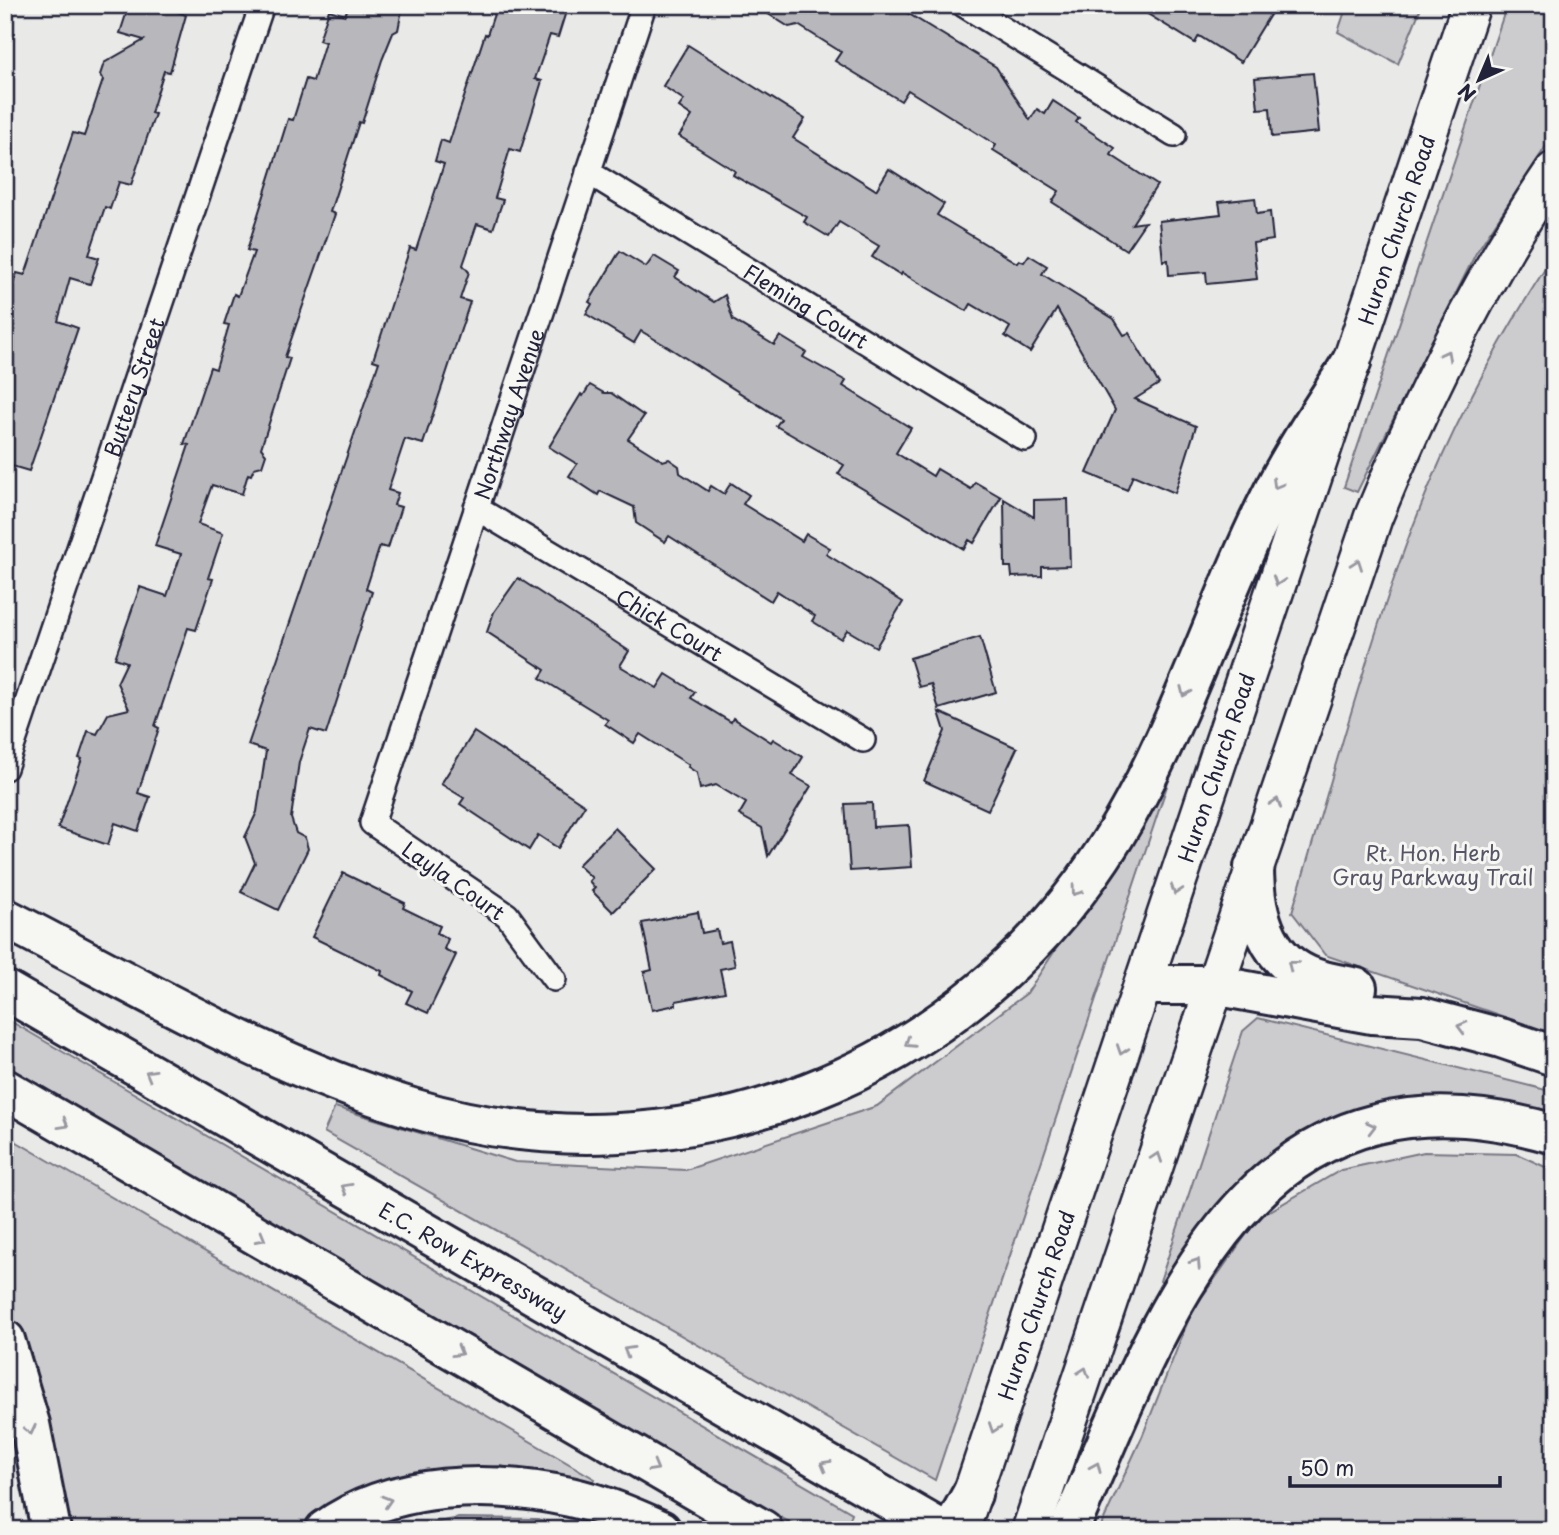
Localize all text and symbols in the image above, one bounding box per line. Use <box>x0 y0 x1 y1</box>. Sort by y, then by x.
north arrow <box>1444 46 1514 116</box>
text: N <box>1451 78 1482 108</box>
street label: Huron Church Road <box>1349 131 1442 329</box>
street label: Fleming Court <box>738 255 875 356</box>
street label: Buttery Street <box>95 313 172 461</box>
street label: Northway Avenue <box>465 324 551 504</box>
one-way arrow <box>1437 350 1451 362</box>
one-way arrow <box>1273 477 1286 490</box>
one-way arrow <box>1349 558 1363 571</box>
one-way arrow <box>1272 575 1287 587</box>
street label: Chick Court <box>610 580 729 669</box>
street label: Huron Church Road <box>1169 668 1262 866</box>
one-way arrow <box>1179 685 1193 697</box>
one-way arrow <box>1268 797 1282 809</box>
street label: Layla Court <box>396 833 512 927</box>
park label: Rt. Hon. Herb Gray Parkway Trail <box>1332 836 1534 892</box>
one-way arrow <box>1072 883 1085 896</box>
one-way arrow <box>1170 884 1184 896</box>
one-way arrow <box>1288 960 1300 973</box>
one-way arrow <box>1456 1021 1468 1035</box>
one-way arrow <box>904 1035 917 1048</box>
one-way arrow <box>1116 1043 1130 1055</box>
one-way arrow <box>144 1069 157 1082</box>
one-way arrow <box>57 1116 70 1129</box>
one-way arrow <box>1365 1121 1377 1135</box>
one-way arrow <box>1149 1151 1163 1163</box>
one-way arrow <box>341 1183 354 1196</box>
street label: E.C. Row Expressway <box>374 1193 574 1327</box>
street label: Huron Church Road <box>989 1206 1082 1404</box>
one-way arrow <box>254 1230 266 1243</box>
one-way arrow <box>1188 1258 1201 1271</box>
one-way arrow <box>450 1344 463 1357</box>
one-way arrow <box>623 1346 636 1359</box>
one-way arrow <box>1076 1367 1090 1379</box>
one-way arrow <box>988 1421 1002 1433</box>
one-way arrow <box>22 1424 37 1436</box>
scale bar <box>1290 1444 1500 1488</box>
text: 50 m <box>1300 1451 1354 1483</box>
one-way arrow <box>647 1459 660 1472</box>
one-way arrow <box>820 1460 832 1473</box>
one-way arrow <box>1088 1462 1102 1474</box>
one-way arrow <box>381 1495 393 1510</box>

